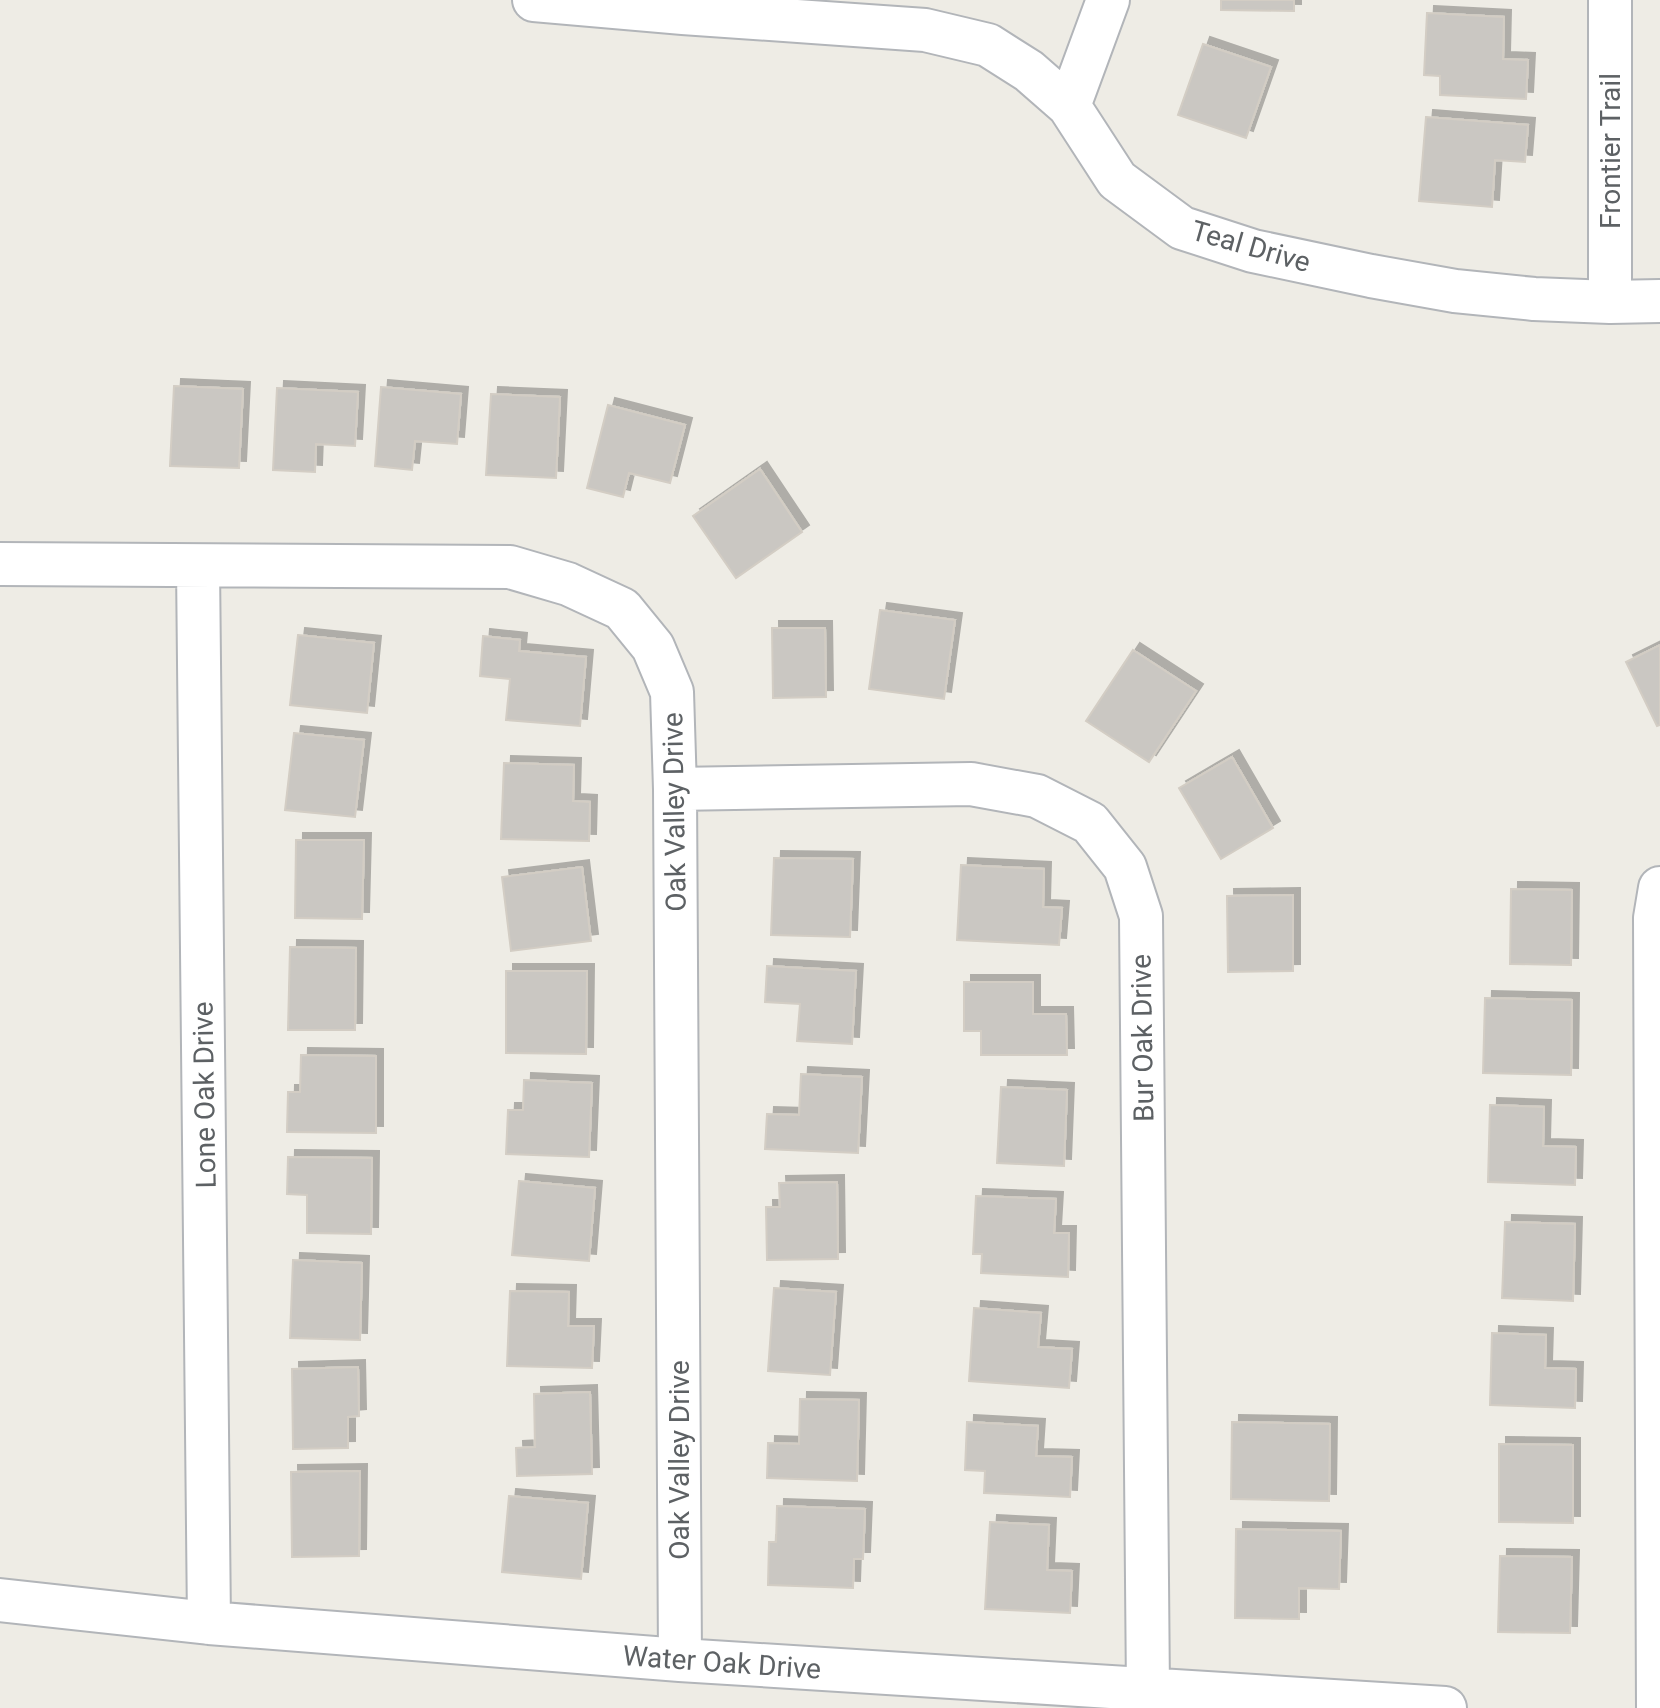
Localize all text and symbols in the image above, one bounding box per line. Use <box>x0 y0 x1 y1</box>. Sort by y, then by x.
street label: Frontier Trail <box>1594 73 1627 229</box>
street label: Teal Drive <box>1188 214 1314 279</box>
street label: Oak Valley Drive <box>656 712 693 912</box>
street label: Bur Oak Drive <box>1125 954 1160 1122</box>
street label: Lone Oak Drive <box>186 1001 223 1189</box>
street label: Oak Valley Drive <box>663 1360 696 1560</box>
street label: Water Oak Drive <box>622 1639 822 1686</box>

